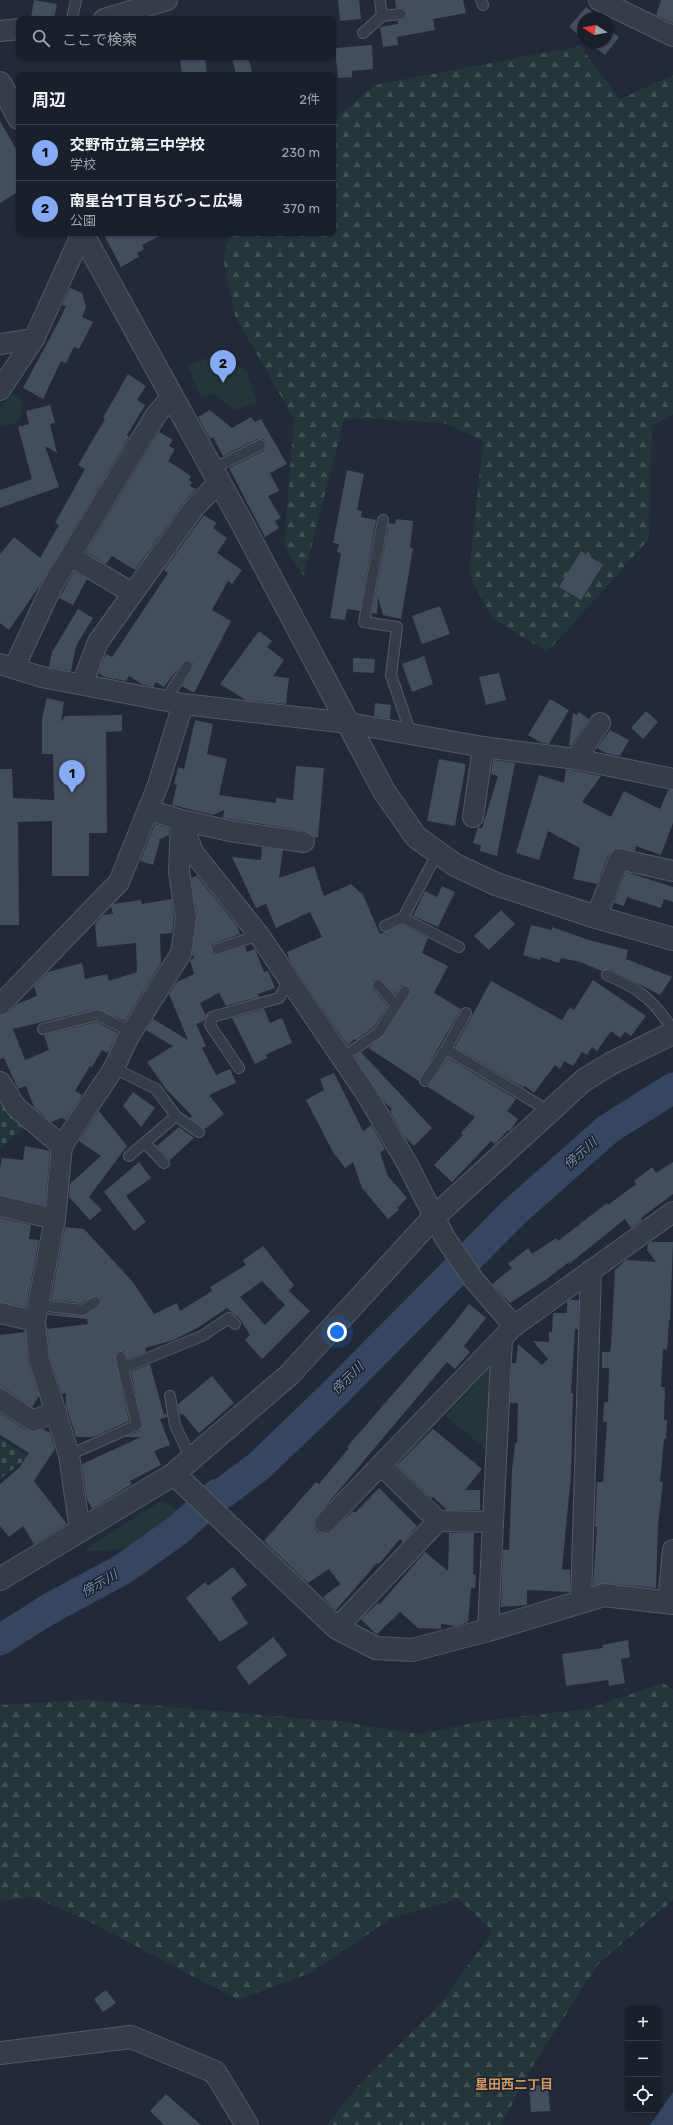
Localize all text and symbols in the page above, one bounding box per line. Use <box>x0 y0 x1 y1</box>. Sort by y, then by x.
north arrow <box>577 12 613 48</box>
search box <box>16 16 336 60</box>
icon: search <box>30 27 52 49</box>
text: ここで検索 <box>62 31 137 49</box>
text: 周辺 <box>32 90 66 110</box>
text: 2件 <box>299 92 320 107</box>
text: 交野市立第三中学校 <box>70 136 205 154</box>
text: 1 <box>42 145 48 160</box>
text: 230 m <box>282 145 320 160</box>
text: 学校 <box>70 157 96 172</box>
text: 南星台1丁目ちびっこ広場 <box>70 192 242 210</box>
text: 2 <box>41 201 49 216</box>
text: 370 m <box>283 201 320 216</box>
text: 公園 <box>70 213 96 228</box>
pin: 2 <box>210 350 236 383</box>
pin: 1 <box>59 760 85 793</box>
water label: 傍示川 <box>561 1133 601 1172</box>
your location <box>327 1322 347 1342</box>
water label: 傍示川 <box>328 1358 368 1397</box>
water label: 傍示川 <box>79 1566 122 1600</box>
map controls <box>625 2005 661 2113</box>
button: + <box>625 2005 661 2041</box>
button: − <box>625 2041 661 2077</box>
district label: 星田西二丁目 <box>475 2077 553 2092</box>
button: locate <box>625 2077 661 2113</box>

